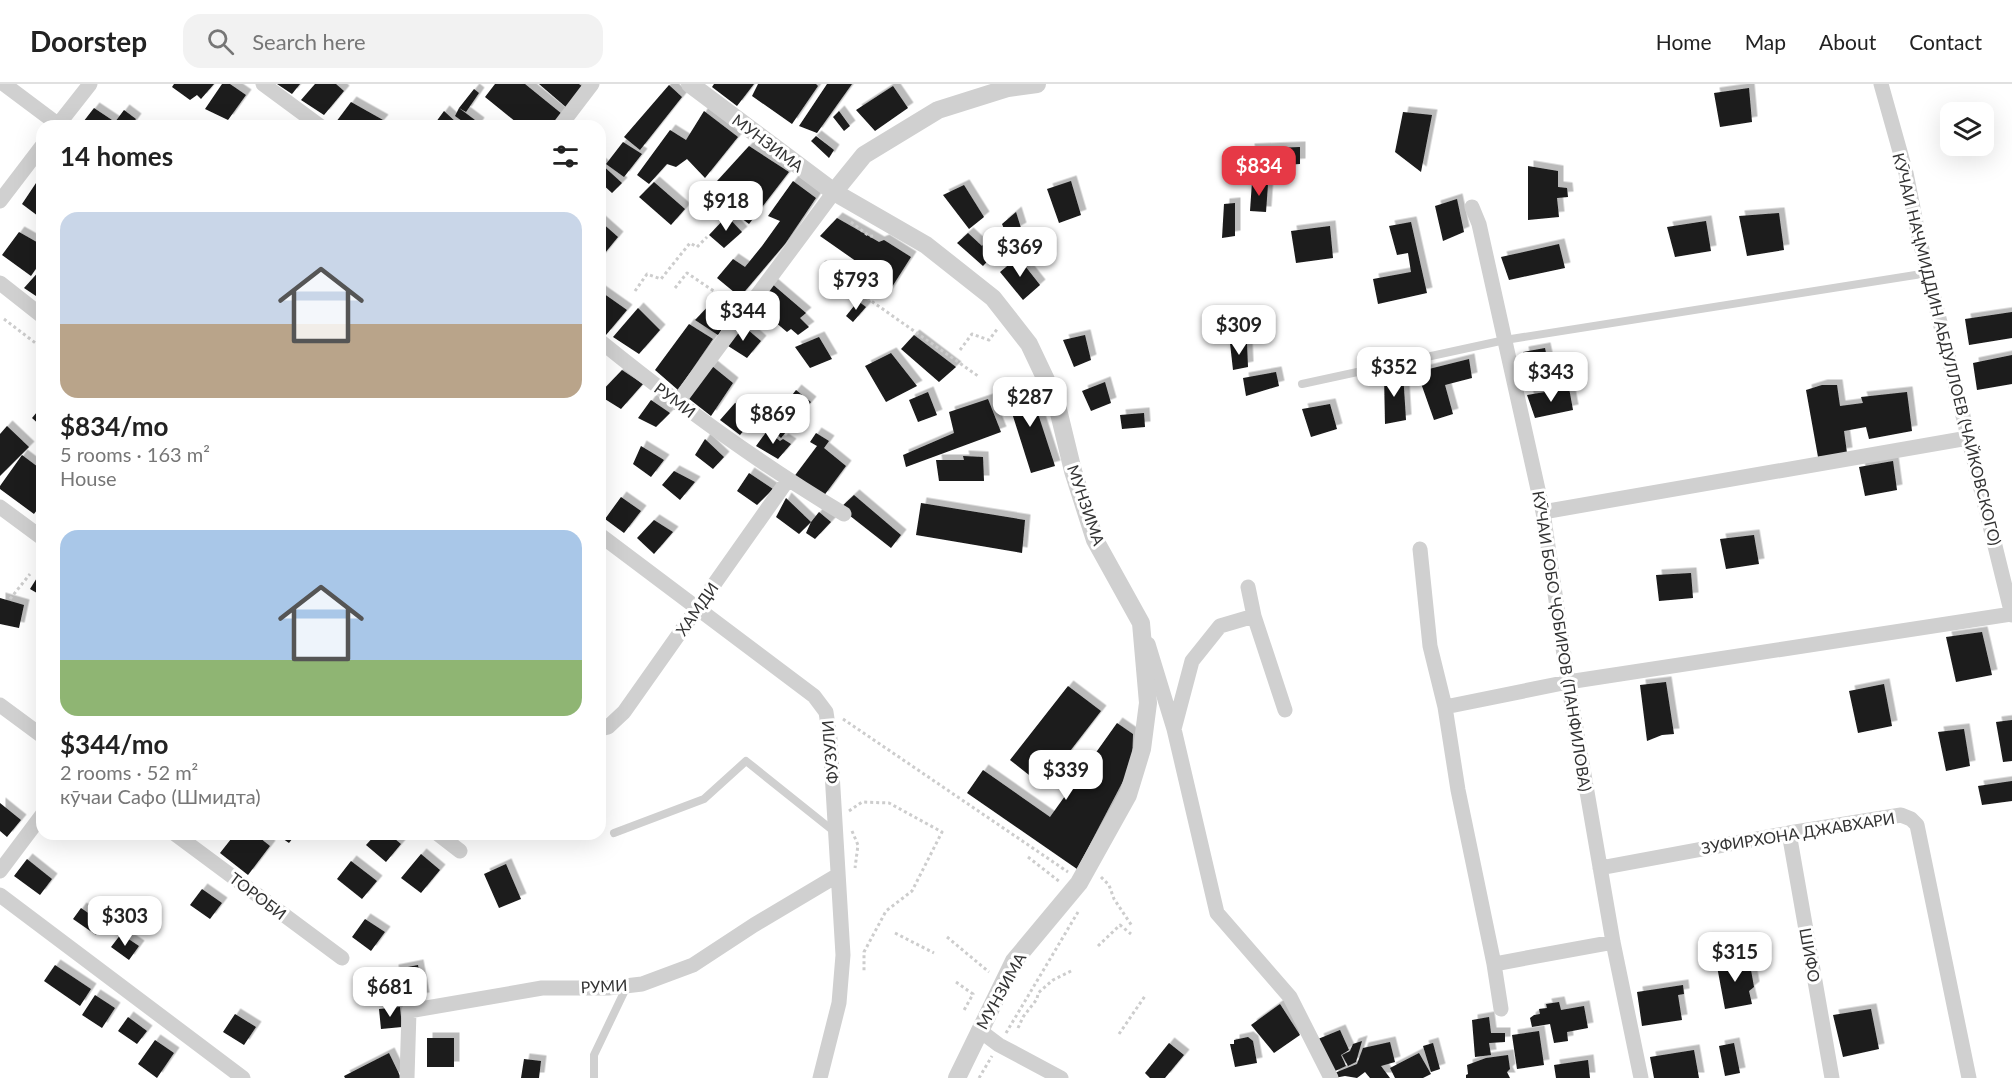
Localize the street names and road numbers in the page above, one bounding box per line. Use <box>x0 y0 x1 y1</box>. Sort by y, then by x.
street label: МУНЗИМА <box>729 110 808 176</box>
street label: КӮЧАИ НАҶМИДДИН АБДУЛЛОЕВ (ЧАЙКОВСКОГО) <box>1889 151 2006 547</box>
street label: РУМИ <box>651 378 700 421</box>
street label: МУНЗИМА <box>1064 462 1109 548</box>
street label: КӮЧАИ БОБО ҶОБИРОВ (ПАНФИЛОВА) <box>1529 489 1596 793</box>
street label: ХАМДИ <box>671 578 722 639</box>
street label: ФУЗУЛИ <box>817 719 842 785</box>
street label: ЗУФИРХОНА ДЖАВХАРИ <box>1700 808 1896 857</box>
street label: ТОРОБИ <box>226 868 290 923</box>
street label: ШИФО <box>1796 926 1825 984</box>
street label: МУНЗИМА <box>972 949 1029 1032</box>
street label: РУМИ <box>580 975 628 996</box>

